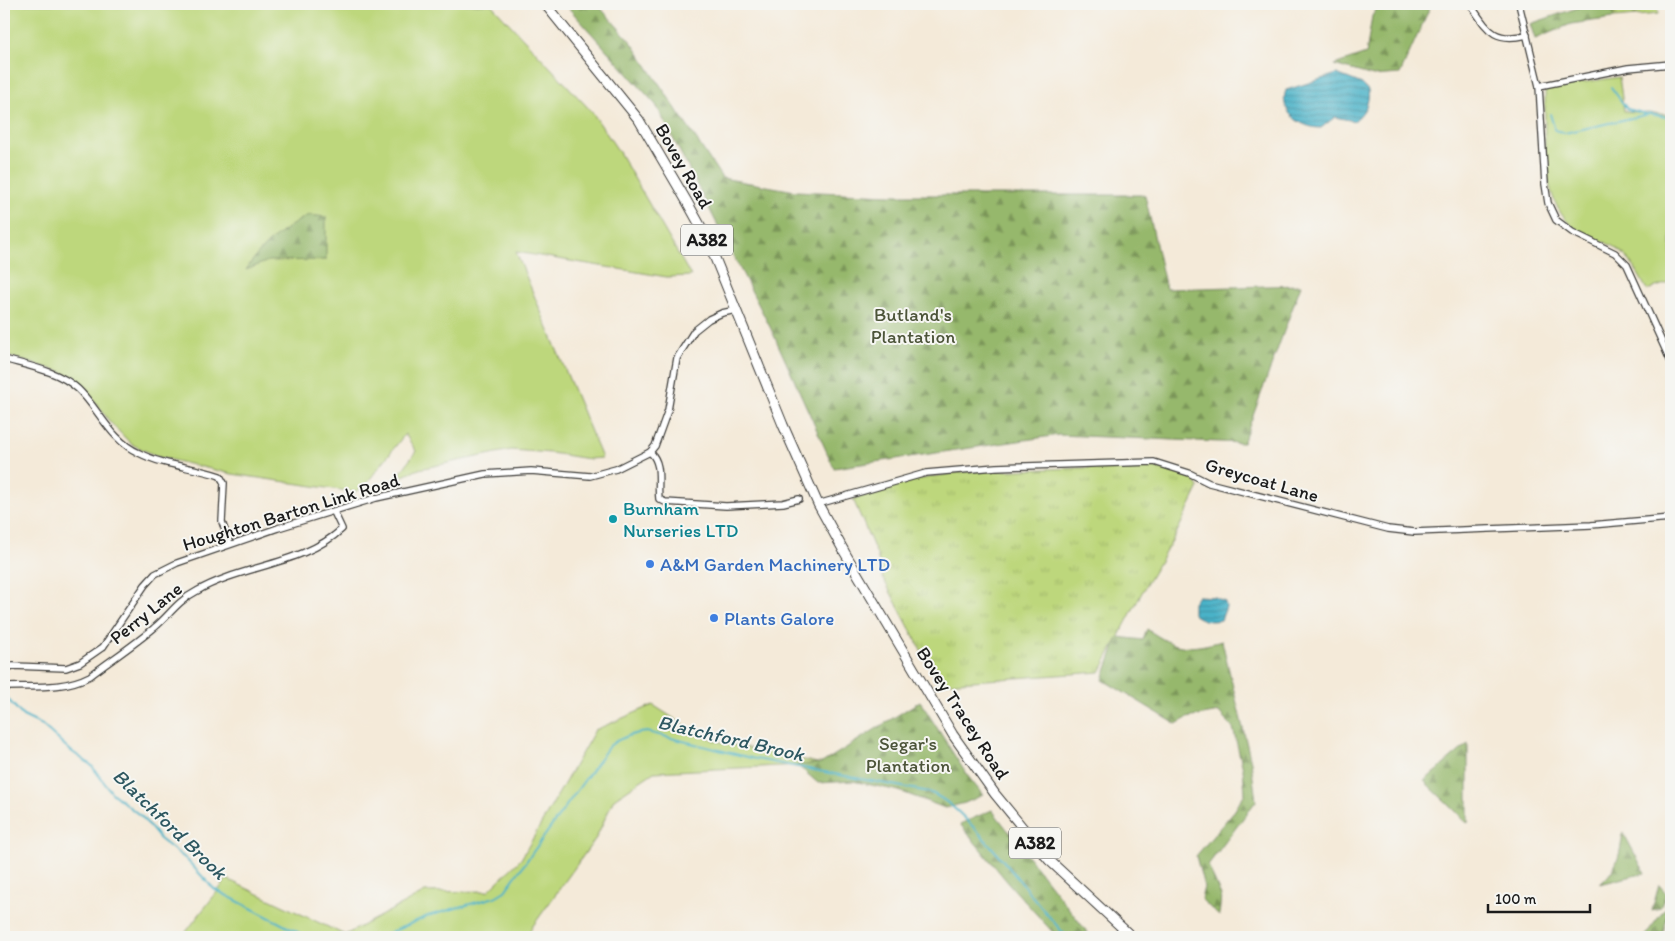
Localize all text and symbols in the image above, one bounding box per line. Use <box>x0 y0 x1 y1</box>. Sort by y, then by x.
street label: Bovey Road <box>650 119 718 213</box>
road number: A382 <box>681 224 733 256</box>
park label: Butland's Plantation <box>871 303 955 348</box>
street label: Greycoat Lane <box>1203 453 1321 507</box>
street label: Houghton Barton Link Road <box>180 468 403 556</box>
place label: Burnham Nurseries LTD <box>623 497 738 542</box>
marker: Burnham Nurseries LTD <box>607 513 619 525</box>
place label: A&M Garden Machinery LTD <box>660 553 890 576</box>
marker: A&M Garden Machinery LTD <box>644 558 656 570</box>
street label: Perry Lane <box>105 577 187 649</box>
place label: Plants Galore <box>724 607 834 630</box>
marker: Plants Galore <box>708 612 720 624</box>
street label: Bovey Tracey Road <box>912 642 1015 784</box>
water label: Blatchford Brook <box>656 710 808 767</box>
park label: Segar's Plantation <box>866 732 950 777</box>
water label: Blatchford Brook <box>108 764 233 886</box>
road number: A382 <box>1009 828 1061 858</box>
scale bar <box>1488 881 1590 913</box>
text: 100 m <box>1495 890 1537 908</box>

